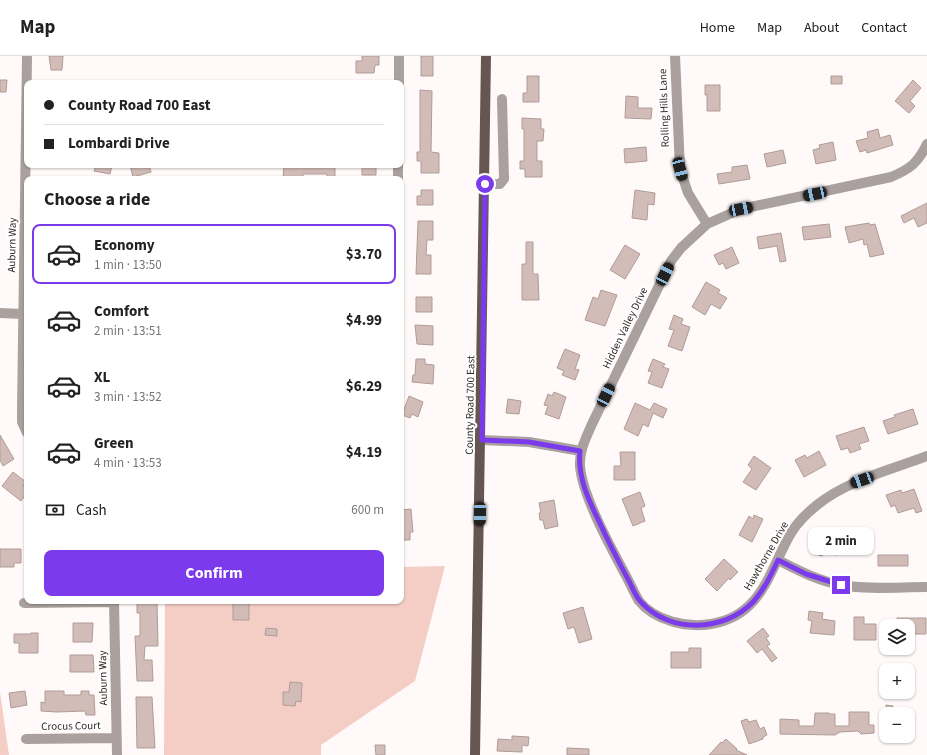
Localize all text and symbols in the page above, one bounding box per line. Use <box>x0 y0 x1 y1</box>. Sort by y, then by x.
text: Map <box>20 14 55 41</box>
text: Home <box>700 18 735 38</box>
text: Map <box>757 18 782 38</box>
text: About <box>804 18 839 38</box>
text: Contact <box>861 18 907 38</box>
street label: Rolling Hills Lane <box>655 68 673 148</box>
text: County Road 700 East <box>68 95 210 116</box>
text: Lombardi Drive <box>68 133 170 154</box>
car <box>671 156 689 182</box>
route start <box>476 175 494 193</box>
car <box>802 186 828 202</box>
text: Choose a ride <box>44 187 150 212</box>
car <box>728 201 754 217</box>
street label: Auburn Way <box>4 217 20 273</box>
text: Economy <box>94 235 155 256</box>
icon: car <box>46 236 82 272</box>
text: $3.70 <box>346 244 382 265</box>
text: 1 min · 13:50 <box>94 256 162 274</box>
car <box>654 261 676 287</box>
street label: Hidden Valley Drive <box>599 284 651 371</box>
text: Comfort <box>94 301 149 322</box>
icon: car <box>46 302 82 338</box>
text: $4.99 <box>346 310 382 331</box>
text: 2 min · 13:51 <box>94 322 162 340</box>
street label: County Road 700 East <box>462 355 478 455</box>
text: XL <box>94 367 110 388</box>
icon: car <box>46 368 82 404</box>
text: $6.29 <box>346 376 382 397</box>
car <box>595 382 617 408</box>
text: 3 min · 13:52 <box>94 388 162 406</box>
text: Green <box>94 433 134 454</box>
icon: car <box>46 434 82 470</box>
text: $4.19 <box>346 442 382 463</box>
text: 4 min · 13:53 <box>94 454 162 472</box>
car <box>849 470 875 490</box>
icon: cash <box>44 499 66 521</box>
text: Cash <box>76 500 107 521</box>
text: 600 m <box>351 501 384 519</box>
car <box>474 502 486 526</box>
street label: Hawthorne Drive <box>740 518 792 593</box>
callout: 2 min <box>808 527 874 555</box>
text: 2 min <box>825 532 857 550</box>
button: Confirm <box>44 550 384 596</box>
route end <box>832 576 850 594</box>
map controls <box>879 619 915 743</box>
button: layers <box>879 619 915 655</box>
street label: Auburn Way <box>95 650 111 706</box>
button: + <box>879 663 915 699</box>
button: − <box>879 707 915 743</box>
street label: Crocus Court <box>41 718 101 734</box>

